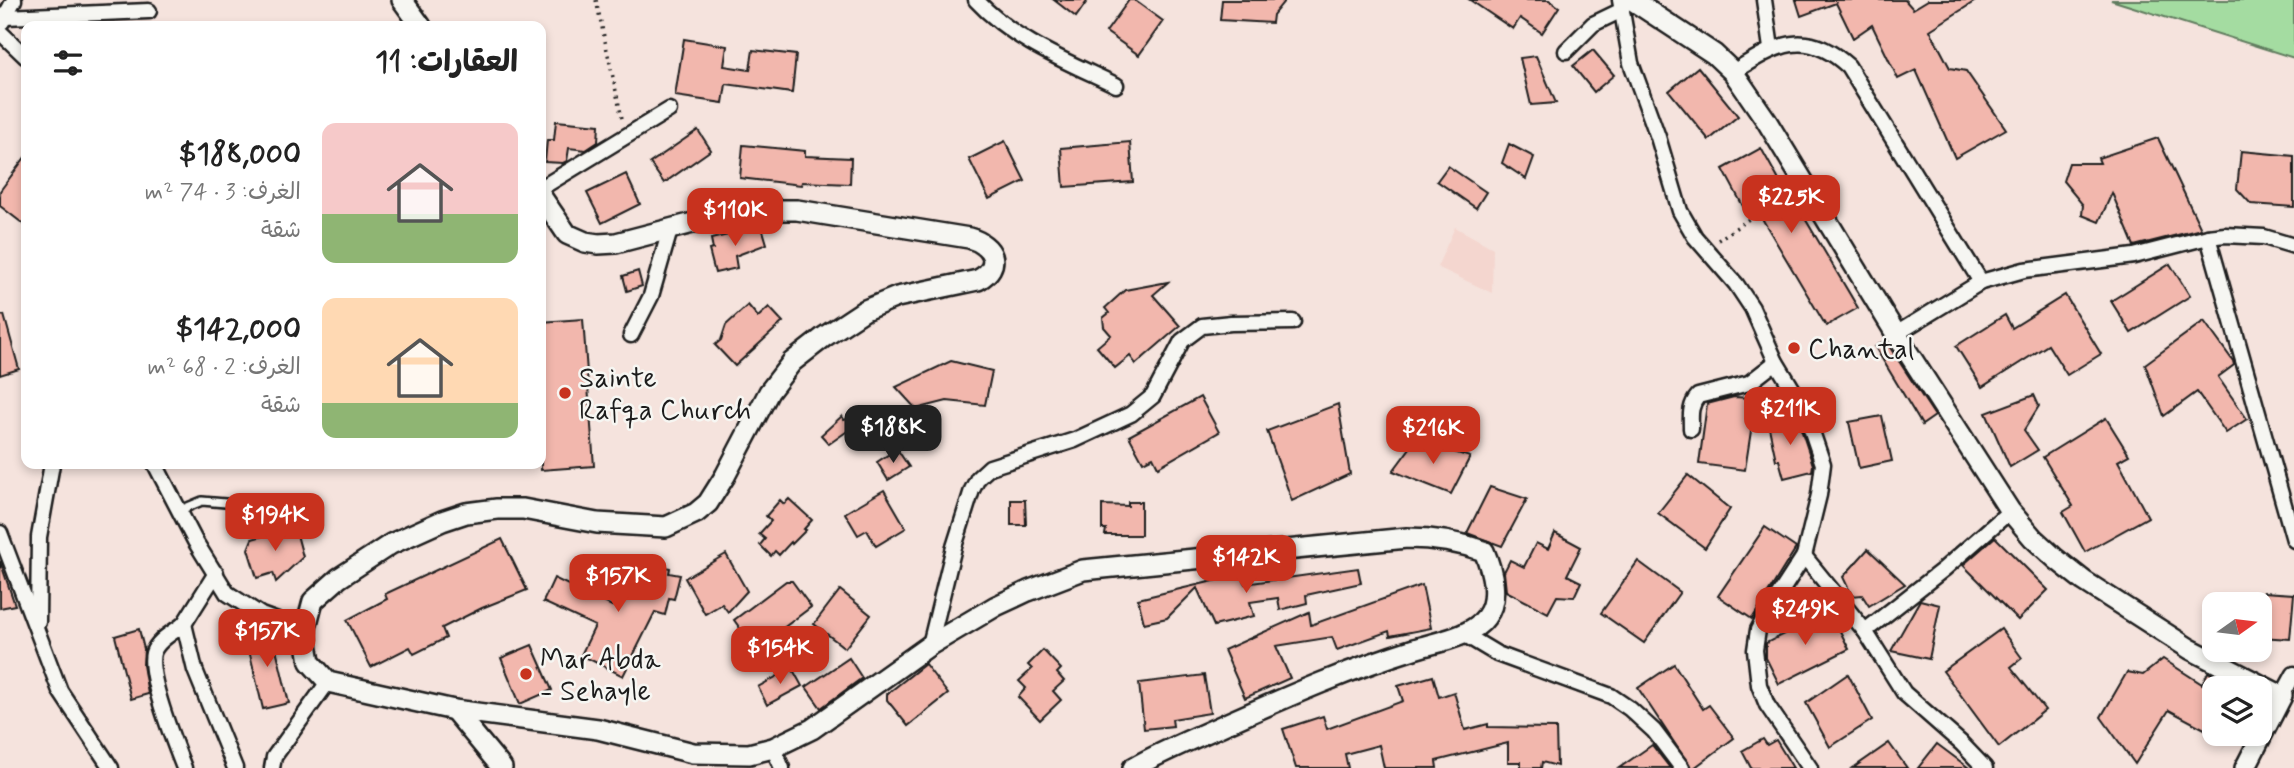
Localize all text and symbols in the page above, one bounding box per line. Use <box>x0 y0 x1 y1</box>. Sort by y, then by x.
text: العقارات: 11 <box>375 43 518 82</box>
icon: filters <box>49 44 87 82</box>
text: $188,000 <box>179 135 301 174</box>
icon: home <box>378 151 462 235</box>
pin: $225K <box>1742 176 1840 235</box>
text: الغرف: 3 · 74 m² <box>145 178 301 208</box>
text: $225K <box>1758 183 1824 213</box>
pin: $110K <box>686 188 784 248</box>
text: $110K <box>703 196 767 226</box>
text: شقة <box>261 216 301 246</box>
text: $142,000 <box>175 310 301 349</box>
icon: home <box>378 326 462 410</box>
place label: Chantal <box>1808 332 1914 369</box>
marker: Chantal <box>1786 340 1802 356</box>
text: الغرف: 2 · 68 m² <box>148 353 301 383</box>
place label: Sainte Rafqa Church <box>579 361 751 430</box>
marker: Sainte Rafqa Church <box>557 385 573 401</box>
pin: $211K <box>1741 388 1839 447</box>
text: شقة <box>261 391 301 421</box>
text: $211K <box>1760 395 1820 425</box>
pin: $188K <box>844 406 942 465</box>
pin: $216K <box>1384 406 1482 466</box>
text: $188K <box>860 413 926 443</box>
text: $216K <box>1402 414 1464 444</box>
pin: $194K <box>226 494 324 553</box>
text: $194K <box>241 501 309 531</box>
pin: $142K <box>1197 536 1295 595</box>
text: $142K <box>1212 543 1280 573</box>
pin: $157K <box>569 554 667 614</box>
text: $157K <box>585 562 651 592</box>
pin: $249K <box>1756 588 1854 647</box>
north arrow <box>2202 592 2272 662</box>
map controls <box>2202 592 2272 746</box>
text: $249K <box>1771 595 1839 625</box>
pin: $157K <box>218 610 316 669</box>
text: $157K <box>234 617 300 647</box>
pin: $154K <box>731 626 829 686</box>
text: $154K <box>747 634 813 664</box>
place label: Mar Abda - Sehayle <box>540 642 661 711</box>
marker: Mar Abda - Sehayle <box>518 666 534 682</box>
button: layers <box>2202 676 2272 746</box>

